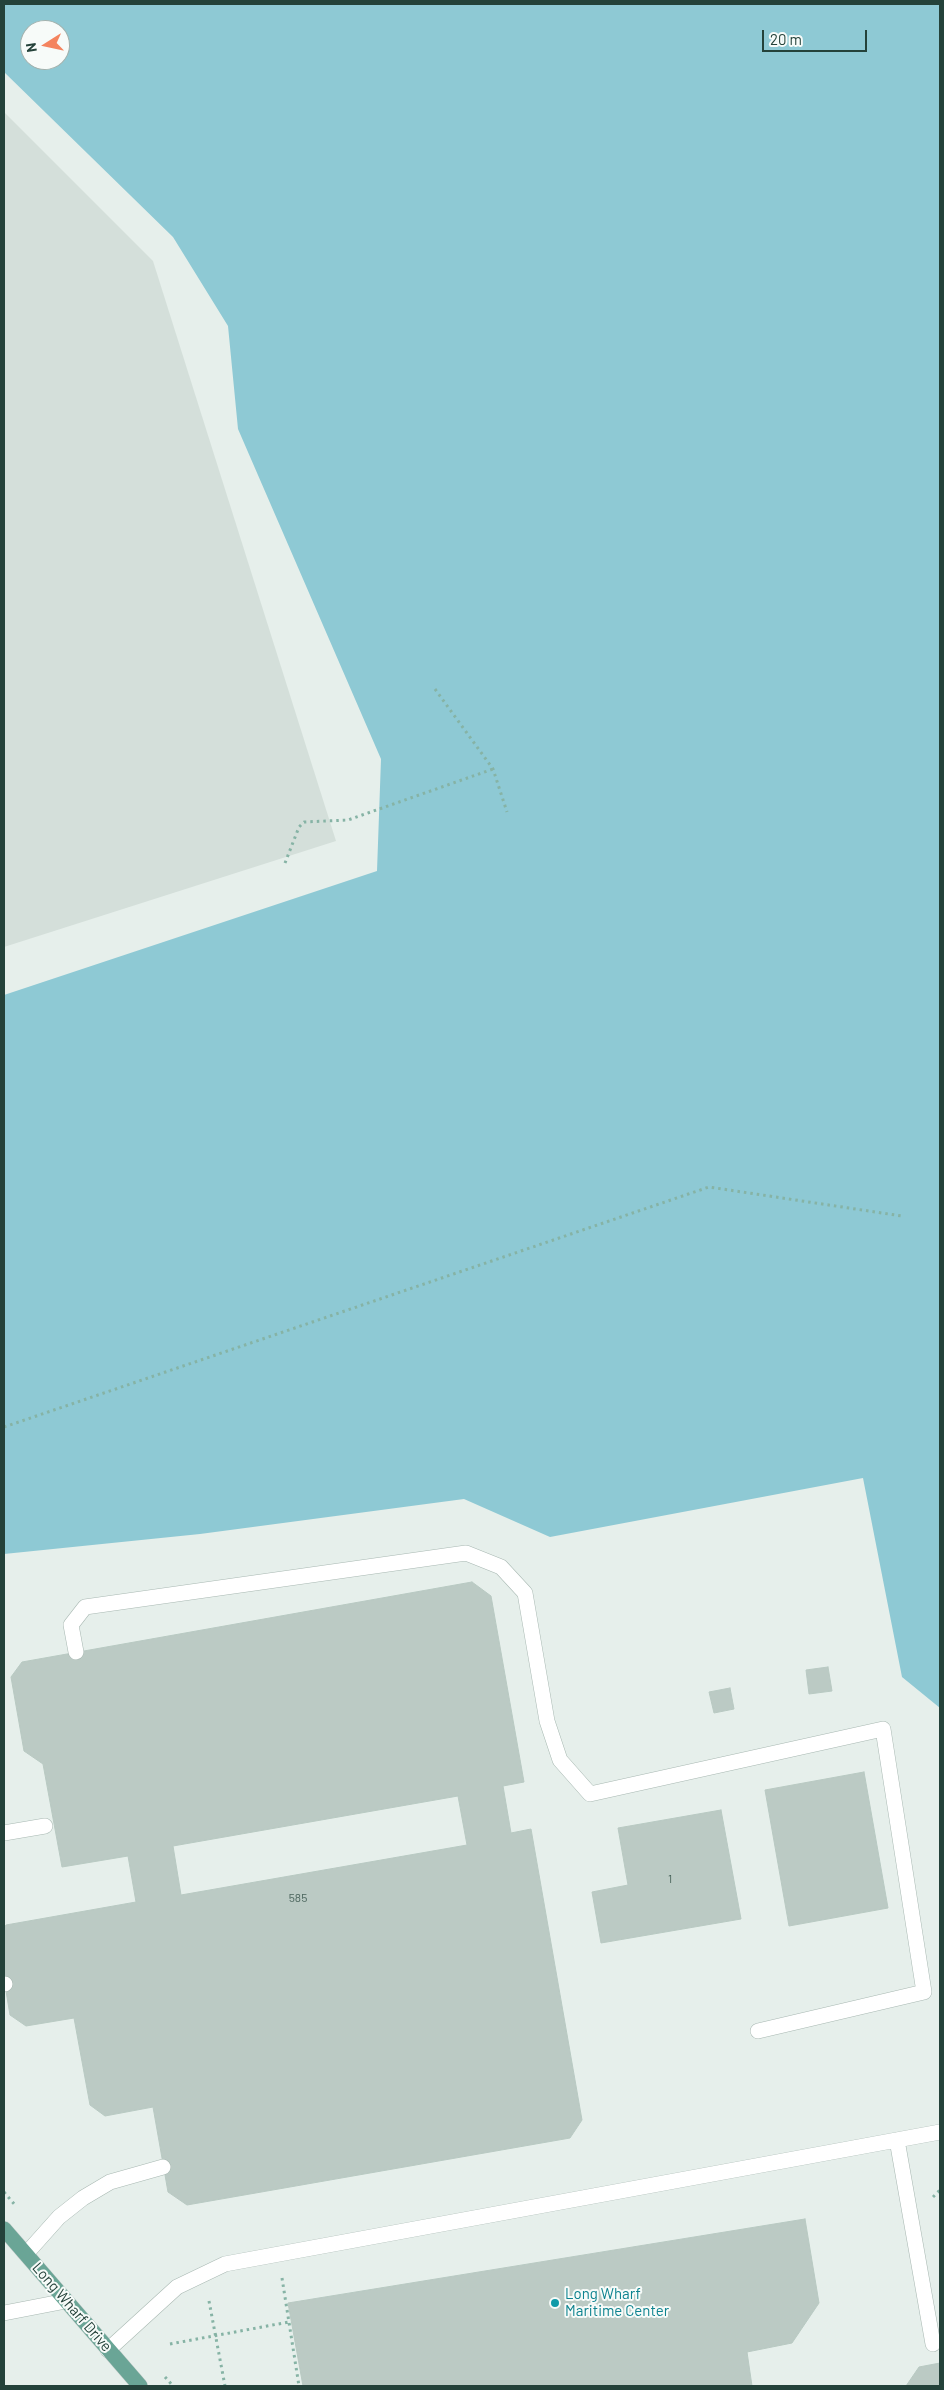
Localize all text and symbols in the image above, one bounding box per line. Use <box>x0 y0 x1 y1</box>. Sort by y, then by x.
north arrow <box>20 20 70 70</box>
scale bar <box>764 20 869 52</box>
text: 20 m <box>770 30 802 48</box>
text: N <box>22 41 40 54</box>
house number: 1 <box>668 1872 672 1886</box>
house number: 585 <box>289 1891 307 1905</box>
street label: Long Wharf Drive <box>28 2259 116 2355</box>
place label: Long Wharf Maritime Center <box>565 2285 669 2320</box>
marker: Long Wharf Maritime Center <box>549 2297 561 2309</box>

